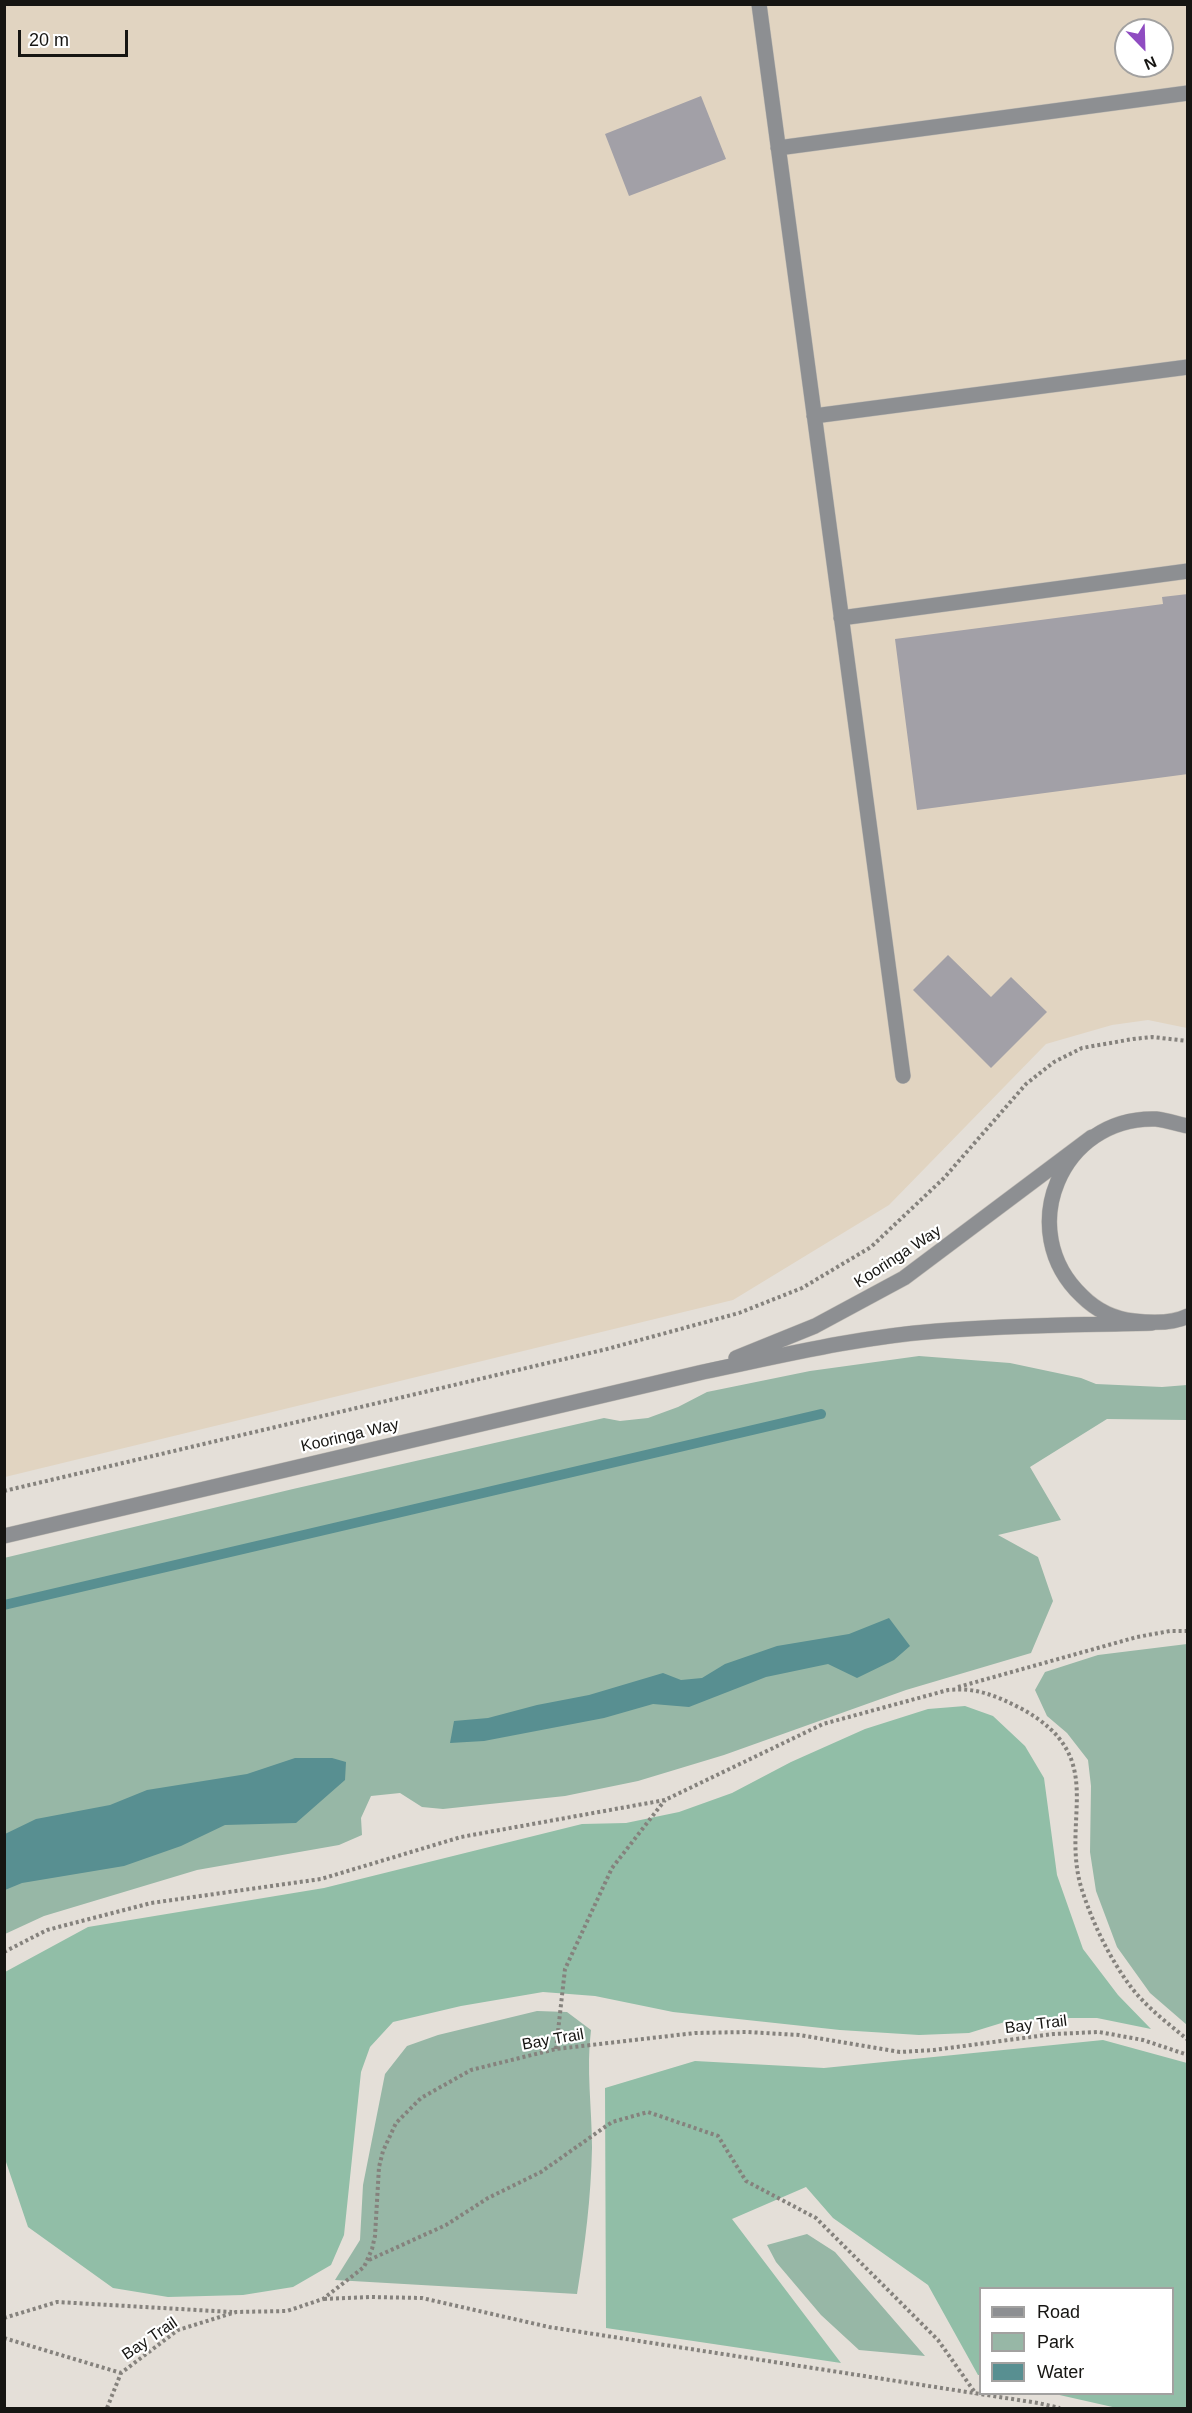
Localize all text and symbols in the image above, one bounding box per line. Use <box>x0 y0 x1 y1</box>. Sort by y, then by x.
scale bar <box>21 18 130 56</box>
north arrow <box>1114 18 1174 78</box>
text: 20 m <box>29 30 69 50</box>
text: N <box>1142 53 1159 73</box>
street label: Kooringa Way <box>851 1222 945 1292</box>
street label: Kooringa Way <box>299 1415 401 1457</box>
street label: Bay Trail <box>1004 2012 1068 2038</box>
street label: Bay Trail <box>521 2025 585 2055</box>
legend <box>979 2287 1174 2395</box>
text: Road <box>1037 2302 1080 2322</box>
street label: Bay Trail <box>119 2314 181 2364</box>
text: Park <box>1037 2332 1074 2352</box>
text: Water <box>1037 2362 1084 2382</box>

